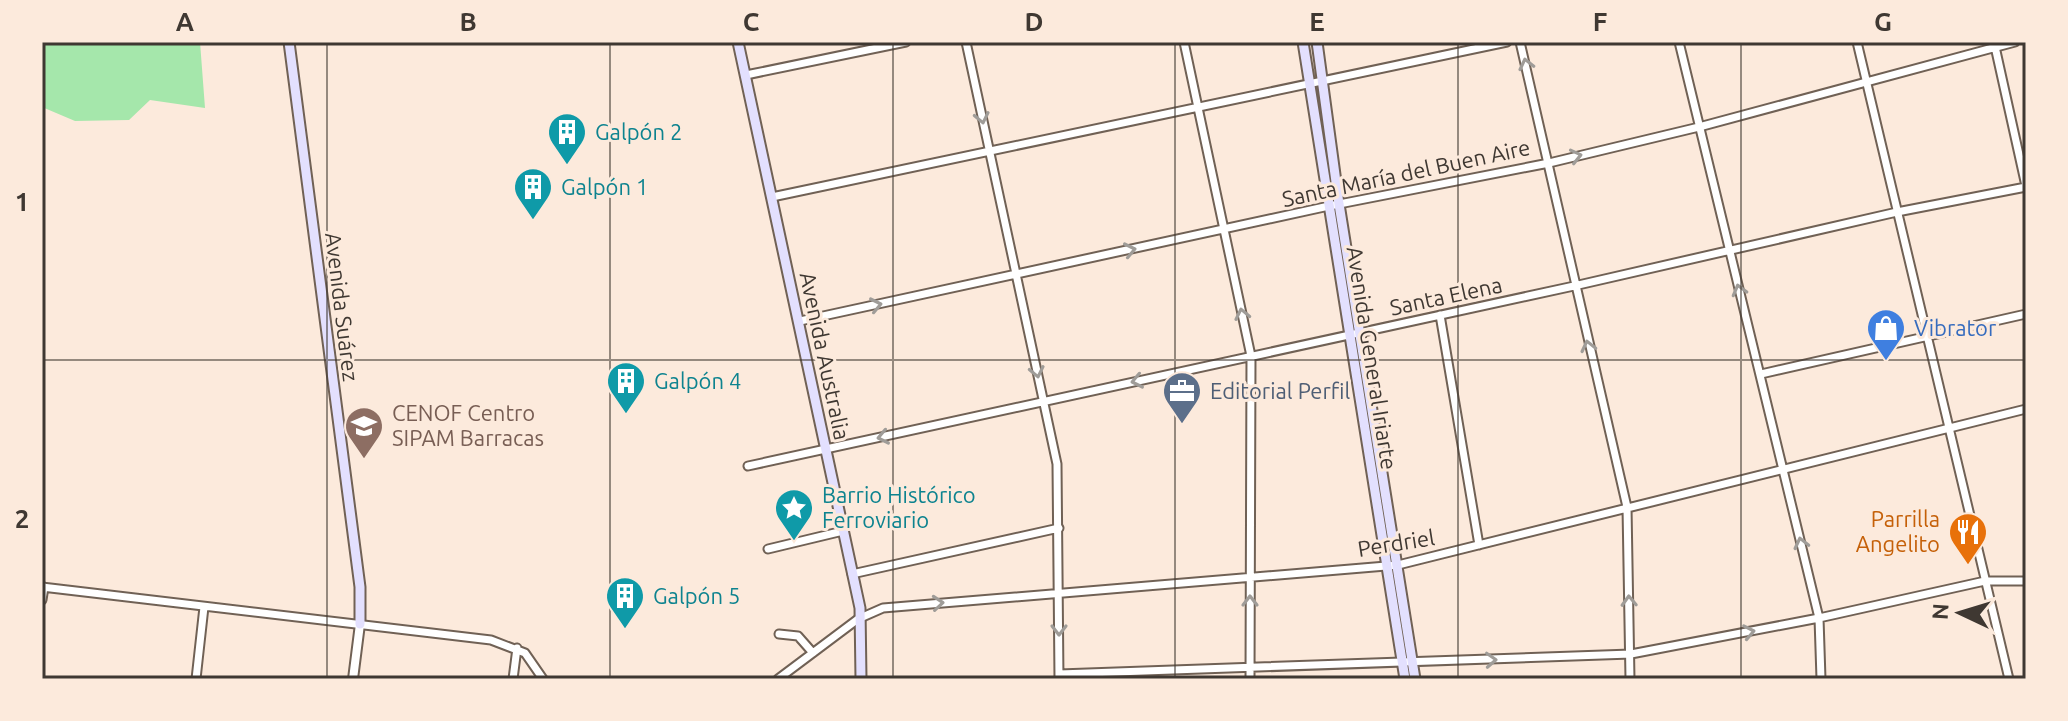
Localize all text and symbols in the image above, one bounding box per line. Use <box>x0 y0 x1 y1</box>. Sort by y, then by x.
text: A <box>176 7 195 36</box>
text: B <box>459 7 477 36</box>
text: C <box>743 7 760 36</box>
text: D <box>1025 7 1043 36</box>
text: E <box>1309 7 1325 36</box>
text: F <box>1593 7 1607 36</box>
text: G <box>1874 7 1892 36</box>
one-way arrow <box>1518 58 1535 72</box>
building icon: Galpón 2 <box>546 111 588 166</box>
one-way arrow <box>973 111 990 125</box>
place label: Galpón 2 <box>595 119 682 144</box>
street label: Santa María del Buen Aire <box>1280 134 1532 211</box>
one-way arrow <box>1569 148 1583 165</box>
building icon: Galpón 1 <box>512 166 554 221</box>
place label: Galpón 1 <box>561 174 648 199</box>
text: 1 <box>15 187 29 216</box>
street label: Avenida Suárez <box>321 231 364 383</box>
one-way arrow <box>1123 242 1136 259</box>
street label: Avenida General Iriarte <box>1343 245 1402 471</box>
street label: Avenida Australia <box>795 270 856 442</box>
street label: Santa Elena <box>1387 271 1504 320</box>
one-way arrow <box>1732 284 1749 298</box>
one-way arrow <box>869 297 882 314</box>
shop icon: Vibrator <box>1865 307 1907 362</box>
one-way arrow <box>1234 308 1251 321</box>
place label: Vibrator <box>1914 315 1997 340</box>
one-way arrow <box>1581 339 1598 353</box>
building icon: Galpón 4 <box>605 360 647 415</box>
one-way arrow <box>1028 366 1045 379</box>
place label: Galpón 4 <box>654 368 741 393</box>
office icon: Editorial Perfil <box>1161 370 1203 425</box>
one-way arrow <box>1131 372 1144 389</box>
place label: Editorial Perfil <box>1210 378 1351 403</box>
place label: CENOF Centro SIPAM Barracas <box>392 400 544 450</box>
school or university icon: CENOF Centro SIPAM Barracas <box>343 405 385 460</box>
one-way arrow <box>877 428 890 445</box>
place label: Barrio Histórico Ferroviario <box>822 482 976 532</box>
place icon: Barrio Histórico Ferroviario <box>773 487 815 542</box>
text: 2 <box>15 504 29 533</box>
place label: Parrilla Angelito <box>1856 506 1940 556</box>
restaurant icon: Parrilla Angelito <box>1947 511 1989 566</box>
street label: Perdriel <box>1356 524 1436 561</box>
one-way arrow <box>1794 536 1811 550</box>
north arrow <box>1920 573 2000 653</box>
building icon: Galpón 5 <box>604 575 646 630</box>
place label: Galpón 5 <box>653 583 740 608</box>
one-way arrow <box>1241 594 1259 607</box>
one-way arrow <box>1621 594 1638 607</box>
one-way arrow <box>932 595 945 612</box>
text: N <box>1927 603 1953 621</box>
one-way arrow <box>1050 624 1068 637</box>
one-way arrow <box>1742 624 1755 641</box>
one-way arrow <box>1485 652 1498 669</box>

